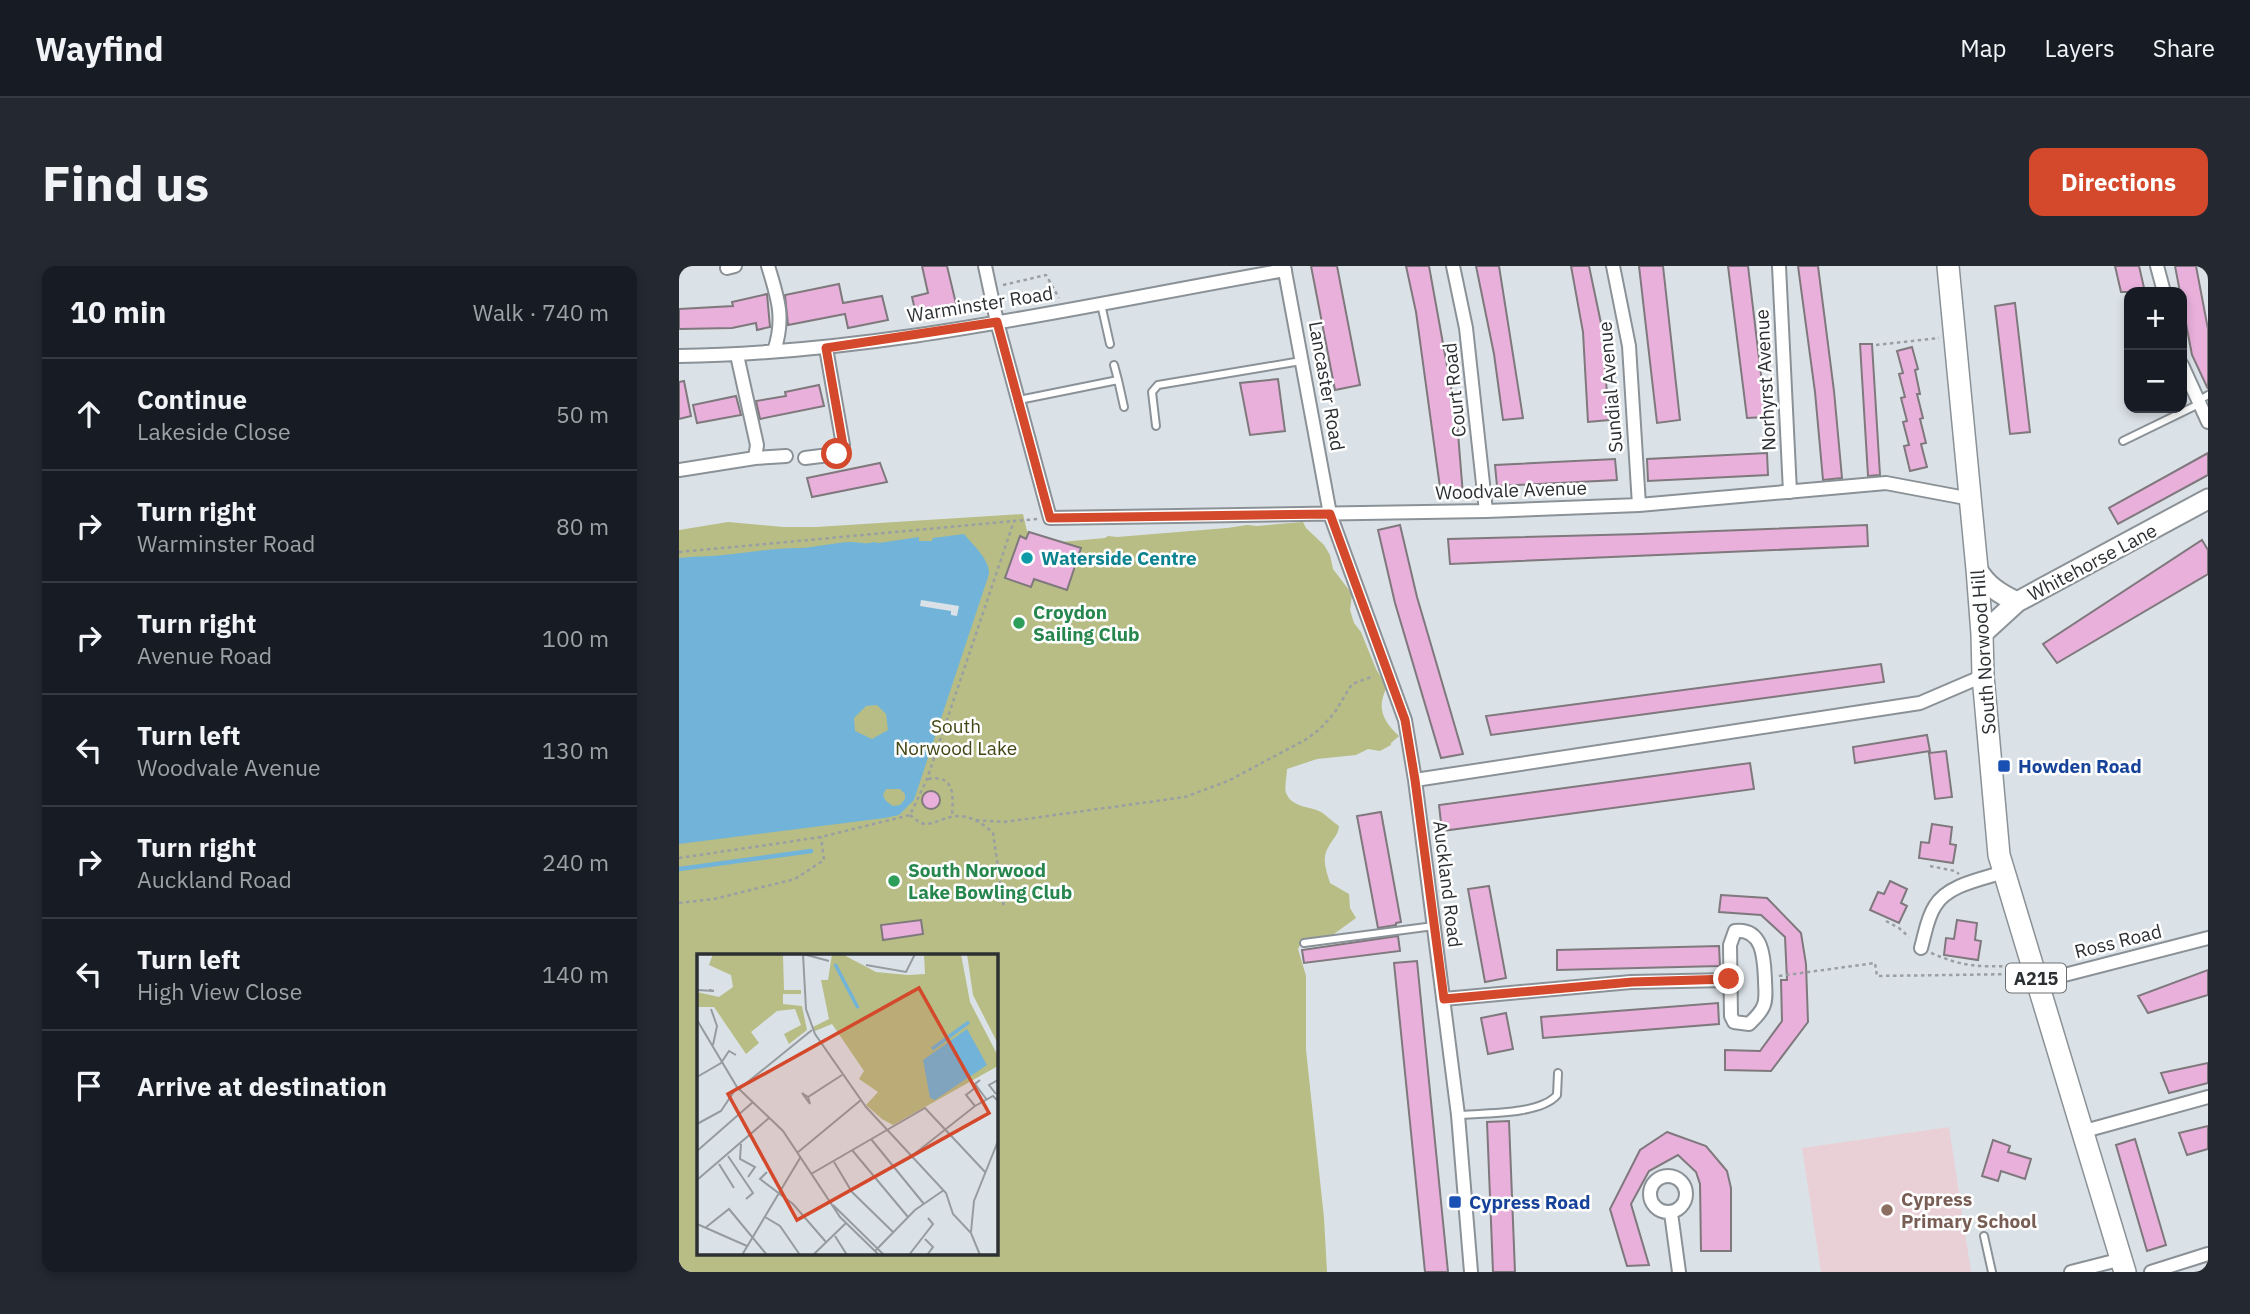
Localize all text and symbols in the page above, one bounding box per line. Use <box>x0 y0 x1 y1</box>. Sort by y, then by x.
text: Wayfind <box>35 27 164 70</box>
text: Map <box>1960 32 2007 64</box>
text: Layers <box>2045 32 2115 64</box>
text: Share <box>2153 32 2215 64</box>
button: Directions <box>2029 148 2208 216</box>
text: Find us <box>42 151 209 214</box>
street label: Warminster Road <box>905 281 1055 327</box>
map controls <box>2124 287 2187 413</box>
button: + <box>2124 287 2187 350</box>
text: 10 min <box>70 292 166 331</box>
text: Walk · 740 m <box>473 297 609 327</box>
street label: Norhyrst Avenue <box>1749 309 1781 451</box>
street label: Lancaster Road <box>1304 319 1350 453</box>
street label: Sundial Avenue <box>1592 320 1628 454</box>
street label: Court Road <box>1437 341 1471 439</box>
button: − <box>2124 350 2187 413</box>
text: Continue <box>137 382 247 416</box>
icon: ahead <box>70 395 108 433</box>
text: 50 m <box>556 399 609 429</box>
text: Lakeside Close <box>137 416 291 446</box>
route start <box>821 438 852 469</box>
street label: Woodvale Avenue <box>1435 475 1587 505</box>
text: Turn right <box>137 494 256 528</box>
icon: right <box>70 507 108 545</box>
text: 80 m <box>556 511 609 541</box>
street label: Whitehorse Lane <box>2023 518 2161 606</box>
text: Warminster Road <box>137 528 315 558</box>
place label: Waterside Centre <box>1041 546 1197 570</box>
marker: Waterside Centre <box>1019 550 1035 566</box>
street label: South Norwood Hill <box>1965 569 2001 735</box>
place label: Croydon Sailing Club <box>1033 600 1140 646</box>
text: Turn right <box>137 606 256 640</box>
marker: Croydon Sailing Club <box>1011 615 1027 631</box>
icon: right <box>70 619 108 657</box>
text: 100 m <box>542 623 609 653</box>
text: Avenue Road <box>137 640 272 670</box>
park label: South Norwood Lake <box>895 714 1017 760</box>
text: Turn left <box>137 718 240 752</box>
icon: left <box>70 731 108 769</box>
text: 130 m <box>542 735 609 765</box>
text: Woodvale Avenue <box>137 752 321 782</box>
place label: Howden Road <box>2018 754 2142 778</box>
marker: Howden Road <box>1996 758 2012 774</box>
street label: Auckland Road <box>1428 819 1468 949</box>
text: Turn right <box>137 830 256 864</box>
icon: right <box>70 843 108 881</box>
text: 240 m <box>542 847 609 877</box>
place label: South Norwood Lake Bowling Club <box>908 858 1072 904</box>
text: Auckland Road <box>137 864 292 894</box>
marker: South Norwood Lake Bowling Club <box>886 873 902 889</box>
street label: Ross Road <box>2072 919 2164 963</box>
text: Turn left <box>137 942 240 976</box>
inset map <box>697 954 997 1254</box>
icon: left <box>70 955 108 993</box>
text: 140 m <box>542 959 609 989</box>
route end <box>1713 963 1744 994</box>
road number: A215 <box>2006 964 2066 992</box>
text: High View Close <box>137 976 302 1006</box>
icon: arrive <box>70 1067 108 1105</box>
text: Arrive at destination <box>137 1069 387 1103</box>
place label: Cypress Primary School <box>1901 1187 2037 1233</box>
place label: Cypress Road <box>1469 1190 1590 1214</box>
marker: Cypress Road <box>1447 1194 1463 1210</box>
marker: Cypress Primary School <box>1879 1202 1895 1218</box>

